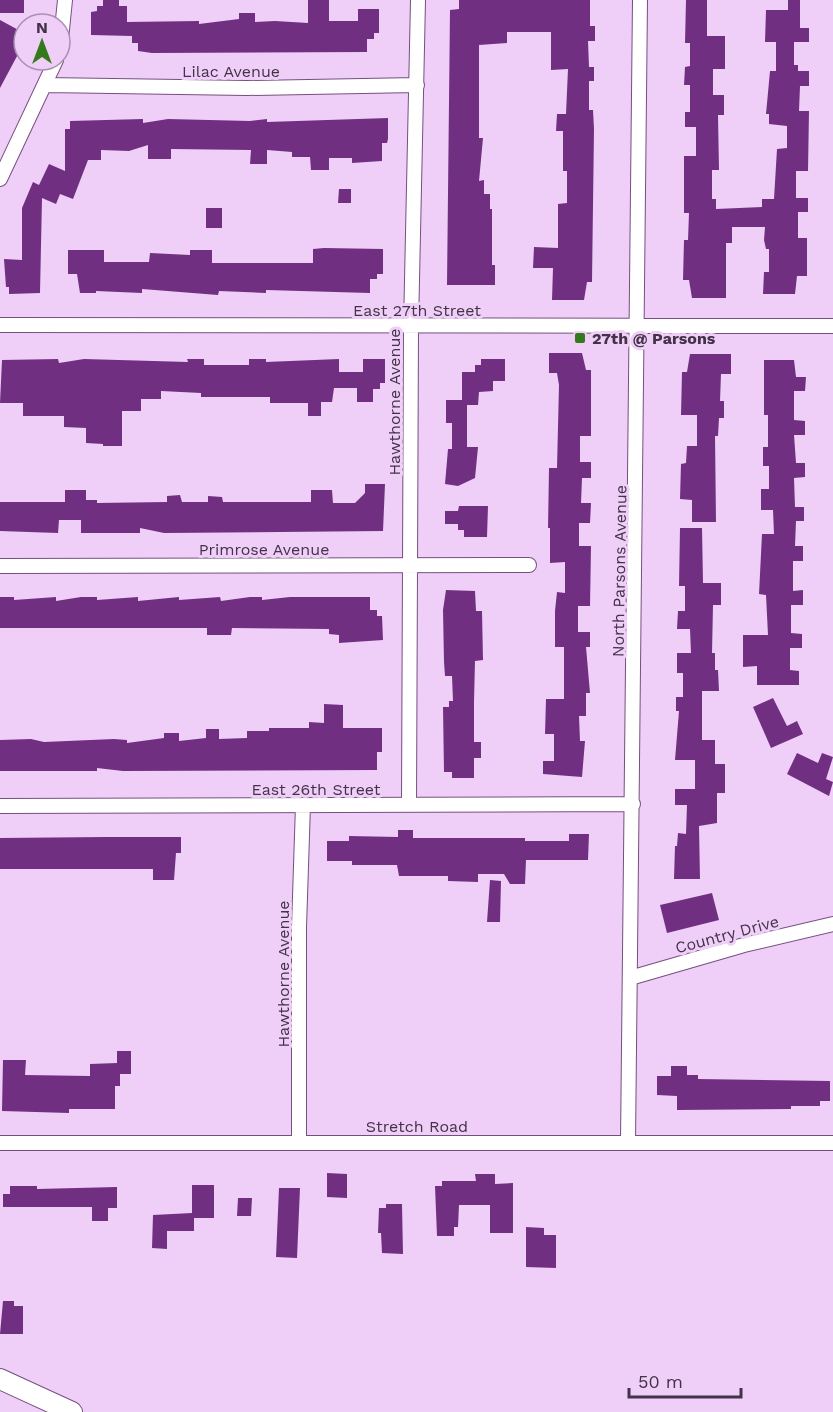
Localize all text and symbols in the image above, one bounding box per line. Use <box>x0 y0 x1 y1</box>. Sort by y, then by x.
north arrow <box>12 12 72 72</box>
text: N <box>36 18 48 37</box>
street label: Lilac Avenue <box>182 62 280 81</box>
street label: East 27th Street <box>353 301 481 320</box>
street label: Hawthorne Avenue <box>385 328 404 476</box>
place label: 27th @ Parsons <box>592 329 716 348</box>
marker: 27th @ Parsons <box>573 331 587 345</box>
street label: North Parsons Avenue <box>608 485 631 657</box>
street label: Primrose Avenue <box>199 540 329 559</box>
street label: East 26th Street <box>251 780 381 799</box>
street label: Hawthorne Avenue <box>274 900 293 1048</box>
street label: Country Drive <box>673 912 781 957</box>
street label: Stretch Road <box>366 1117 468 1136</box>
scale bar <box>629 1361 742 1399</box>
text: 50 m <box>638 1371 683 1392</box>

